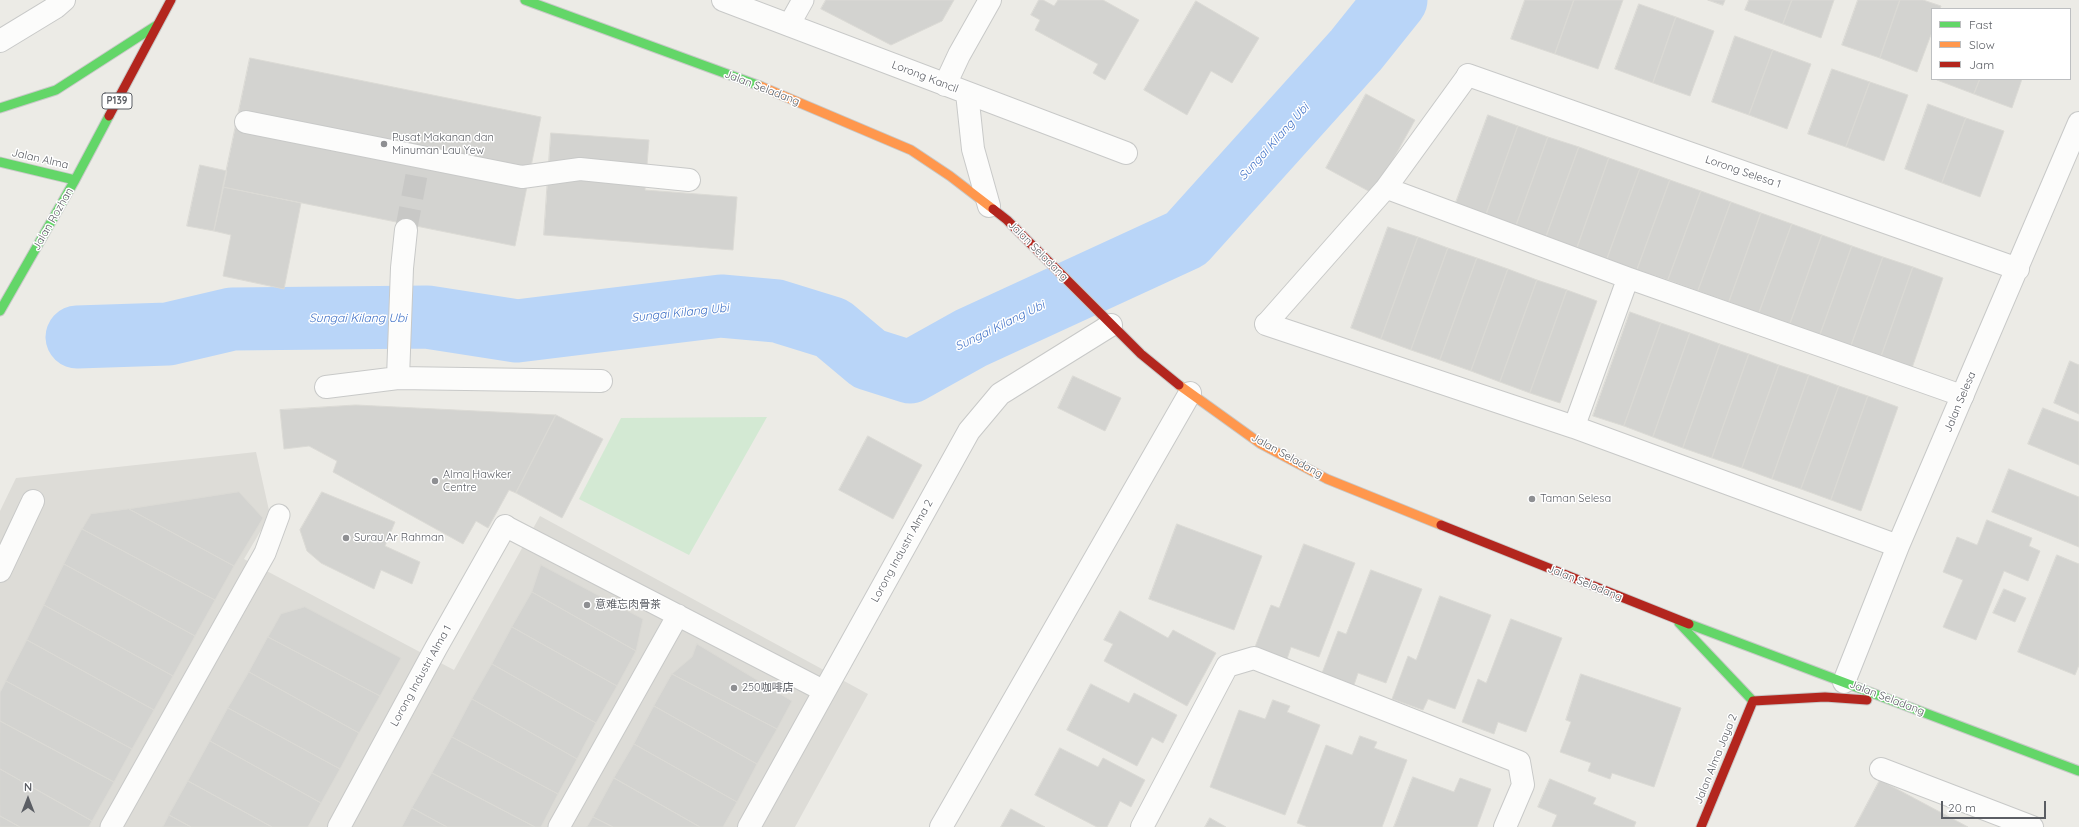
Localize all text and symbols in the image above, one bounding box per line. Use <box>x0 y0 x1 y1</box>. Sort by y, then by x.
legend <box>1931 8 2071 80</box>
text: Fast <box>1969 17 1993 32</box>
text: Slow <box>1969 37 1995 52</box>
text: Jam <box>1969 57 1994 72</box>
street label: Lorong Kancil <box>890 58 960 96</box>
street label: Jalan Seladang <box>722 68 802 108</box>
road number: P139 <box>102 93 132 109</box>
water label: Sungai Kilang Ubi <box>1236 101 1312 183</box>
place label: Pusat Makanan dan Minuman Lau Yew <box>392 131 494 157</box>
marker: Pusat Makanan dan Minuman Lau Yew <box>379 139 389 149</box>
street label: Jalan Alma <box>10 146 70 172</box>
street label: Lorong Selesa 1 <box>1703 153 1783 191</box>
street label: Jalan Rozhan <box>30 185 76 253</box>
street label: Jalan Seladang <box>1005 218 1071 284</box>
water label: Sungai Kilang Ubi <box>953 298 1047 354</box>
water label: Sungai Kilang Ubi <box>631 301 729 325</box>
water label: Sungai Kilang Ubi <box>309 311 407 325</box>
street label: Jalan Selesa <box>1941 370 1979 434</box>
street label: Jalan Seladang <box>1249 431 1325 481</box>
place label: Alma Hawker Centre <box>443 468 511 494</box>
marker: Alma Hawker Centre <box>430 476 440 486</box>
place label: Taman Selesa <box>1540 492 1611 506</box>
marker: Taman Selesa <box>1527 494 1537 504</box>
street label: Lorong Industri Alma 2 <box>868 497 936 605</box>
place label: Surau Ar Rahman <box>354 531 444 545</box>
marker: Surau Ar Rahman <box>341 533 351 543</box>
street label: Jalan Seladang <box>1546 562 1624 604</box>
place label: 意难忘肉骨茶 <box>595 598 661 612</box>
marker: 意难忘肉骨茶 <box>582 600 592 610</box>
street label: Lorong Industri Alma 1 <box>388 623 454 729</box>
street label: Jalan Seladang <box>1847 678 1927 718</box>
place label: 250咖啡店 <box>742 681 794 695</box>
marker: 250咖啡店 <box>729 683 739 693</box>
street label: Jalan Alma Jaya 2 <box>1692 712 1740 806</box>
north arrow <box>8 779 48 819</box>
text: N <box>24 780 32 794</box>
scale bar <box>1943 793 2048 819</box>
text: 20 m <box>1948 800 1976 815</box>

